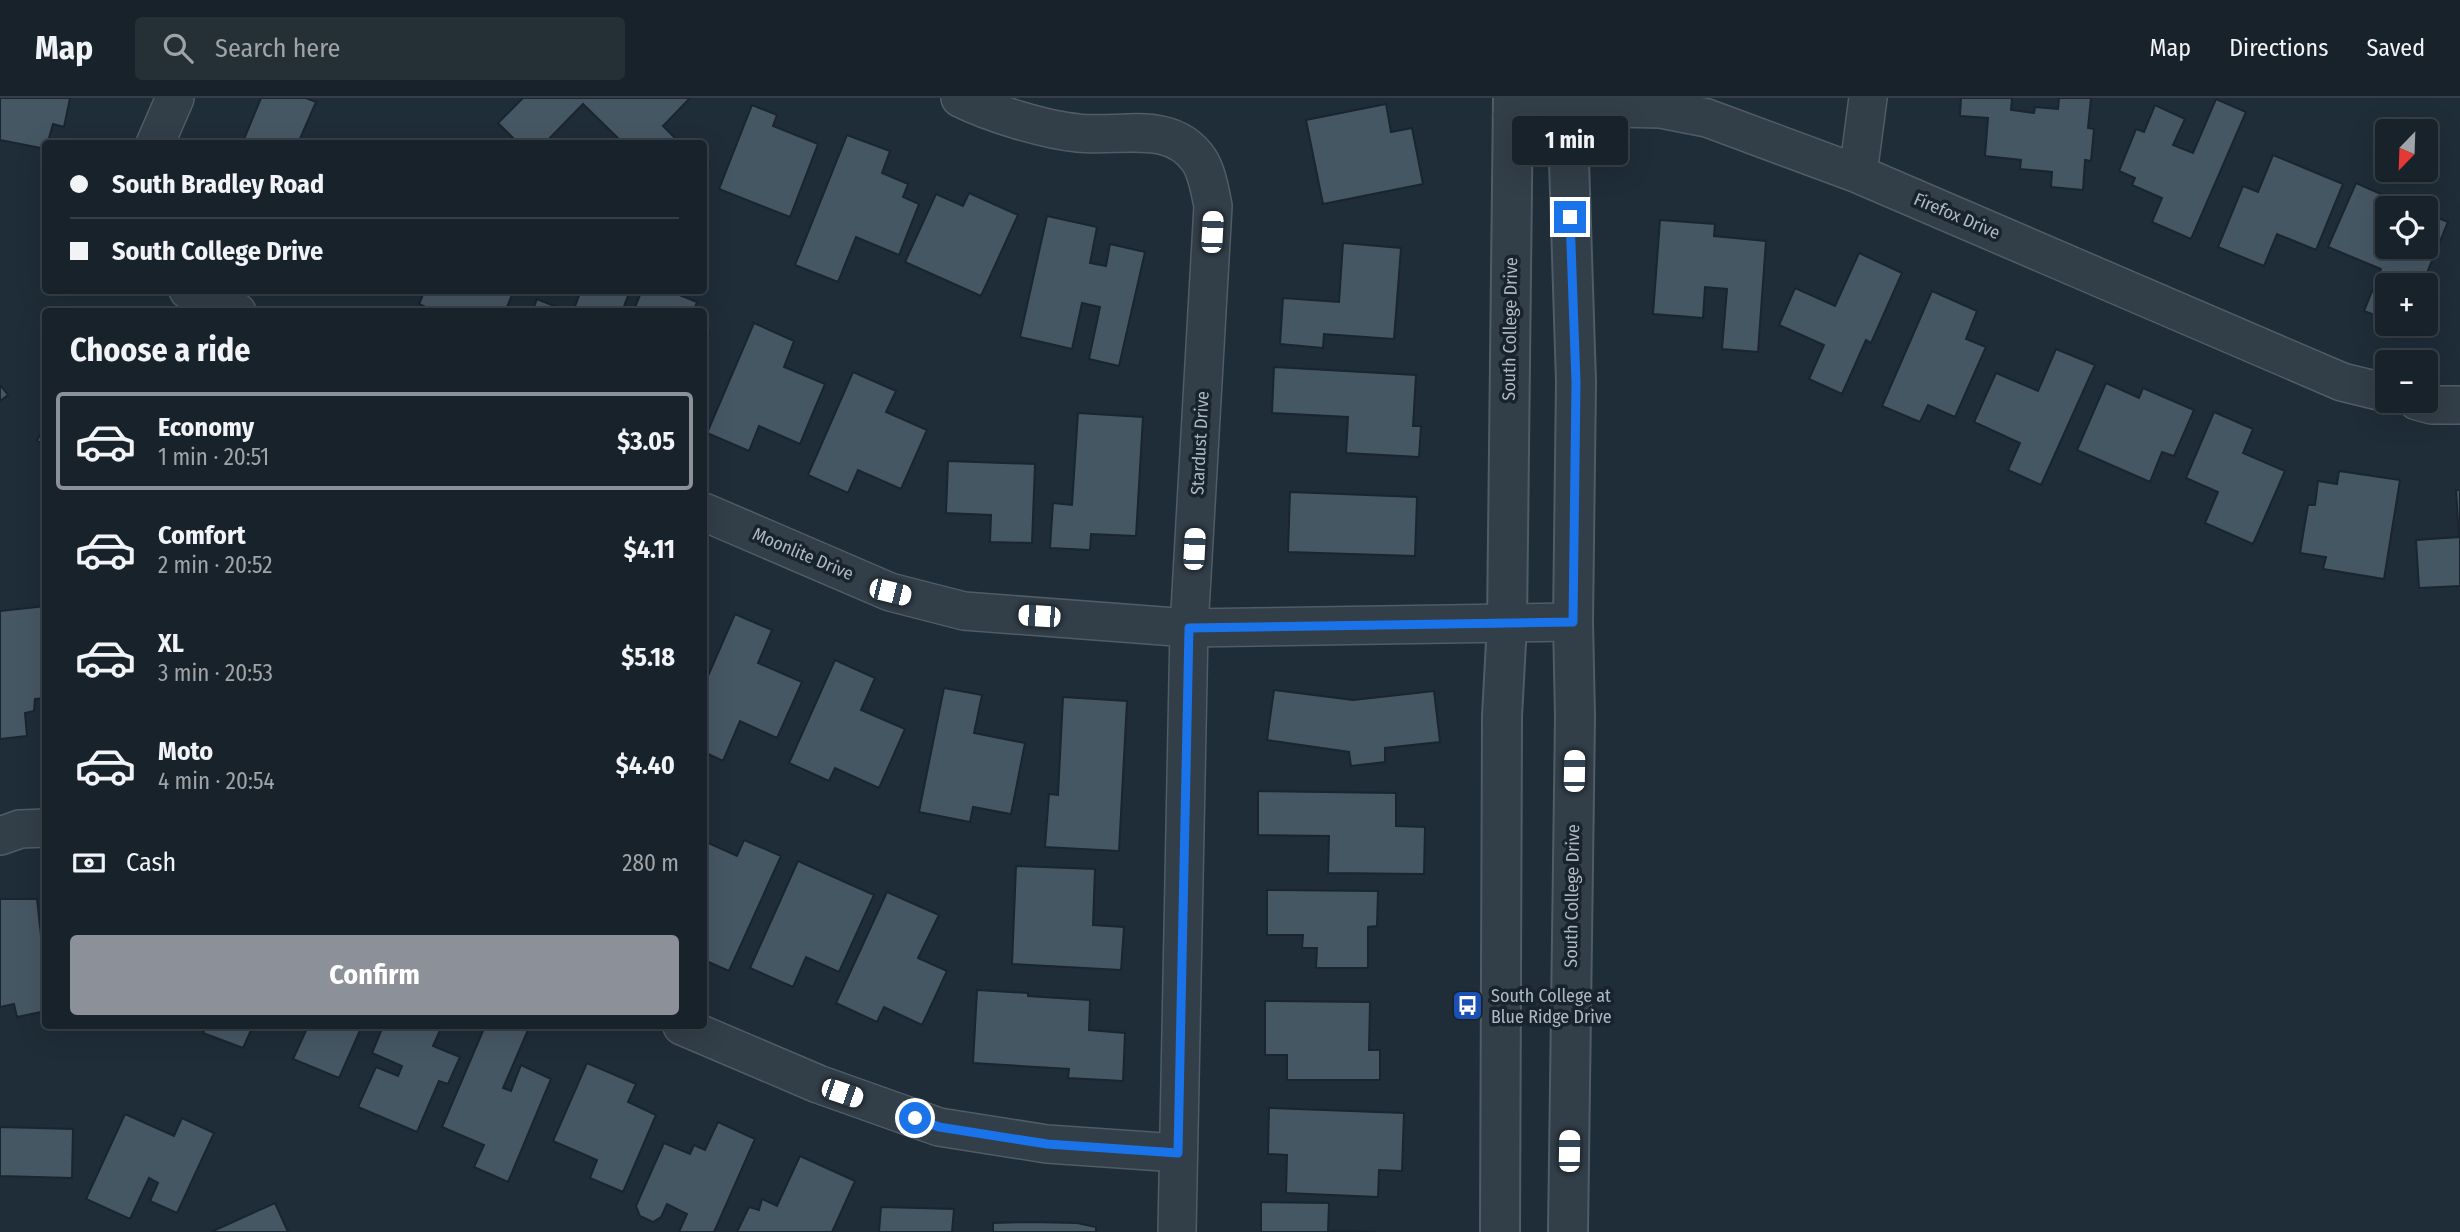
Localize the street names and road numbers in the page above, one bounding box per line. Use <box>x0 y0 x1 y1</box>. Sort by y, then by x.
street label: Firefox Drive <box>1911 188 2003 244</box>
street label: South College Drive <box>1498 257 1522 401</box>
street label: Stardust Drive <box>1186 390 1214 496</box>
street label: Moonlite Drive <box>749 523 857 585</box>
street label: South College Drive <box>1560 824 1584 968</box>

